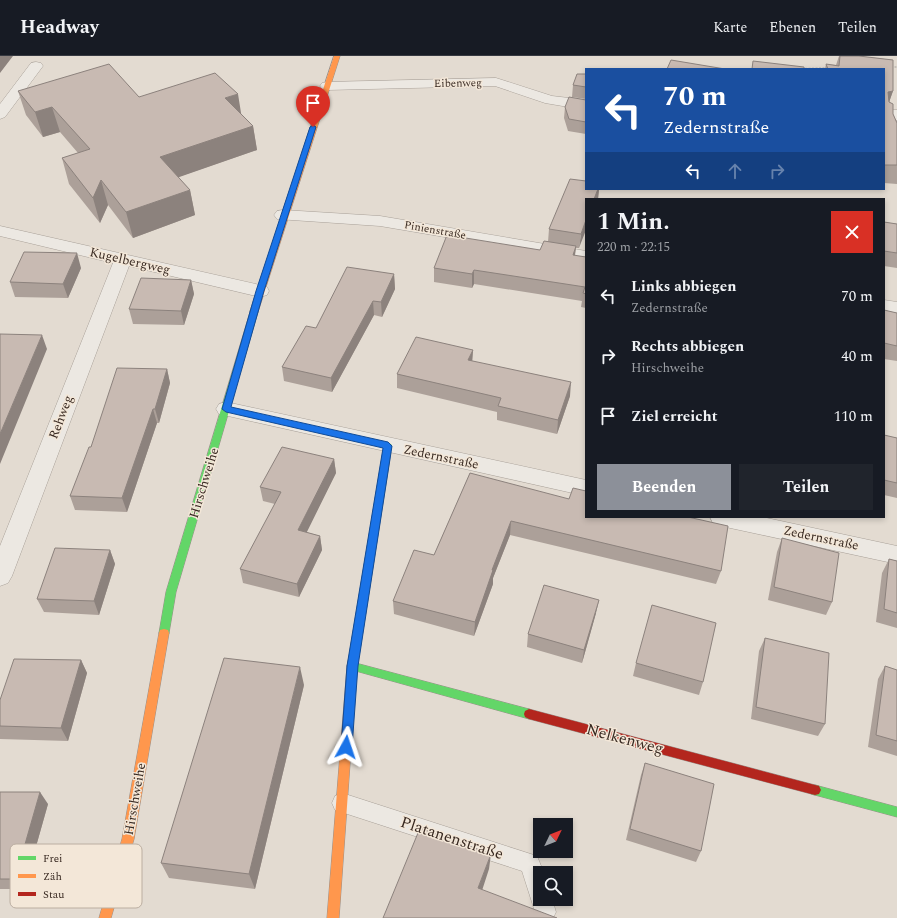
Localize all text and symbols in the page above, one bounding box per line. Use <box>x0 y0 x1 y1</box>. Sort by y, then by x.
text: Headway <box>20 13 99 42</box>
text: Karte <box>713 17 747 38</box>
text: Ebenen <box>769 17 816 38</box>
text: Teilen <box>838 17 877 38</box>
street label: Eibenweg <box>434 74 482 92</box>
text: 70 m <box>663 75 727 118</box>
icon: left <box>597 84 649 136</box>
pin <box>296 86 330 127</box>
icon: arrive <box>302 92 324 114</box>
text: Zedernstraße <box>663 114 769 141</box>
icon: left <box>682 160 704 182</box>
icon: ahead <box>724 160 746 182</box>
icon: right <box>766 160 788 182</box>
text: 1 Min. <box>597 204 670 240</box>
button: close <box>831 211 873 253</box>
street label: Pinienstraße <box>403 216 467 244</box>
text: 220 m · 22:15 <box>597 237 670 257</box>
street label: Kugelbergweg <box>88 242 172 280</box>
text: Links abbiegen <box>631 275 736 298</box>
icon: left <box>597 285 619 307</box>
text: 70 m <box>841 285 873 308</box>
text: Zedernstraße <box>631 298 708 318</box>
text: Rechts abbiegen <box>631 335 744 358</box>
icon: right <box>597 345 619 367</box>
text: 40 m <box>841 345 873 368</box>
text: Hirschweihe <box>631 358 704 378</box>
street label: Rehweg <box>44 392 78 442</box>
icon: arrive <box>597 405 619 427</box>
text: Ziel erreicht <box>631 405 717 428</box>
text: 110 m <box>834 405 873 428</box>
street label: Zedernstraße <box>401 439 481 475</box>
street label: Hirschweihe <box>184 445 224 521</box>
button: Beenden <box>597 464 731 510</box>
button: Teilen <box>739 464 873 510</box>
street label: Zedernstraße <box>781 520 861 556</box>
street label: Nelkenweg <box>584 717 666 761</box>
position arrow <box>325 726 367 768</box>
street label: Hirschweihe <box>119 761 151 837</box>
street label: Platanenstraße <box>397 810 507 866</box>
north arrow <box>533 818 573 858</box>
map controls <box>533 818 573 906</box>
legend <box>10 844 142 908</box>
text: Frei <box>43 850 63 867</box>
button: search <box>533 866 573 906</box>
text: Zäh <box>43 868 62 885</box>
text: Stau <box>43 886 64 903</box>

